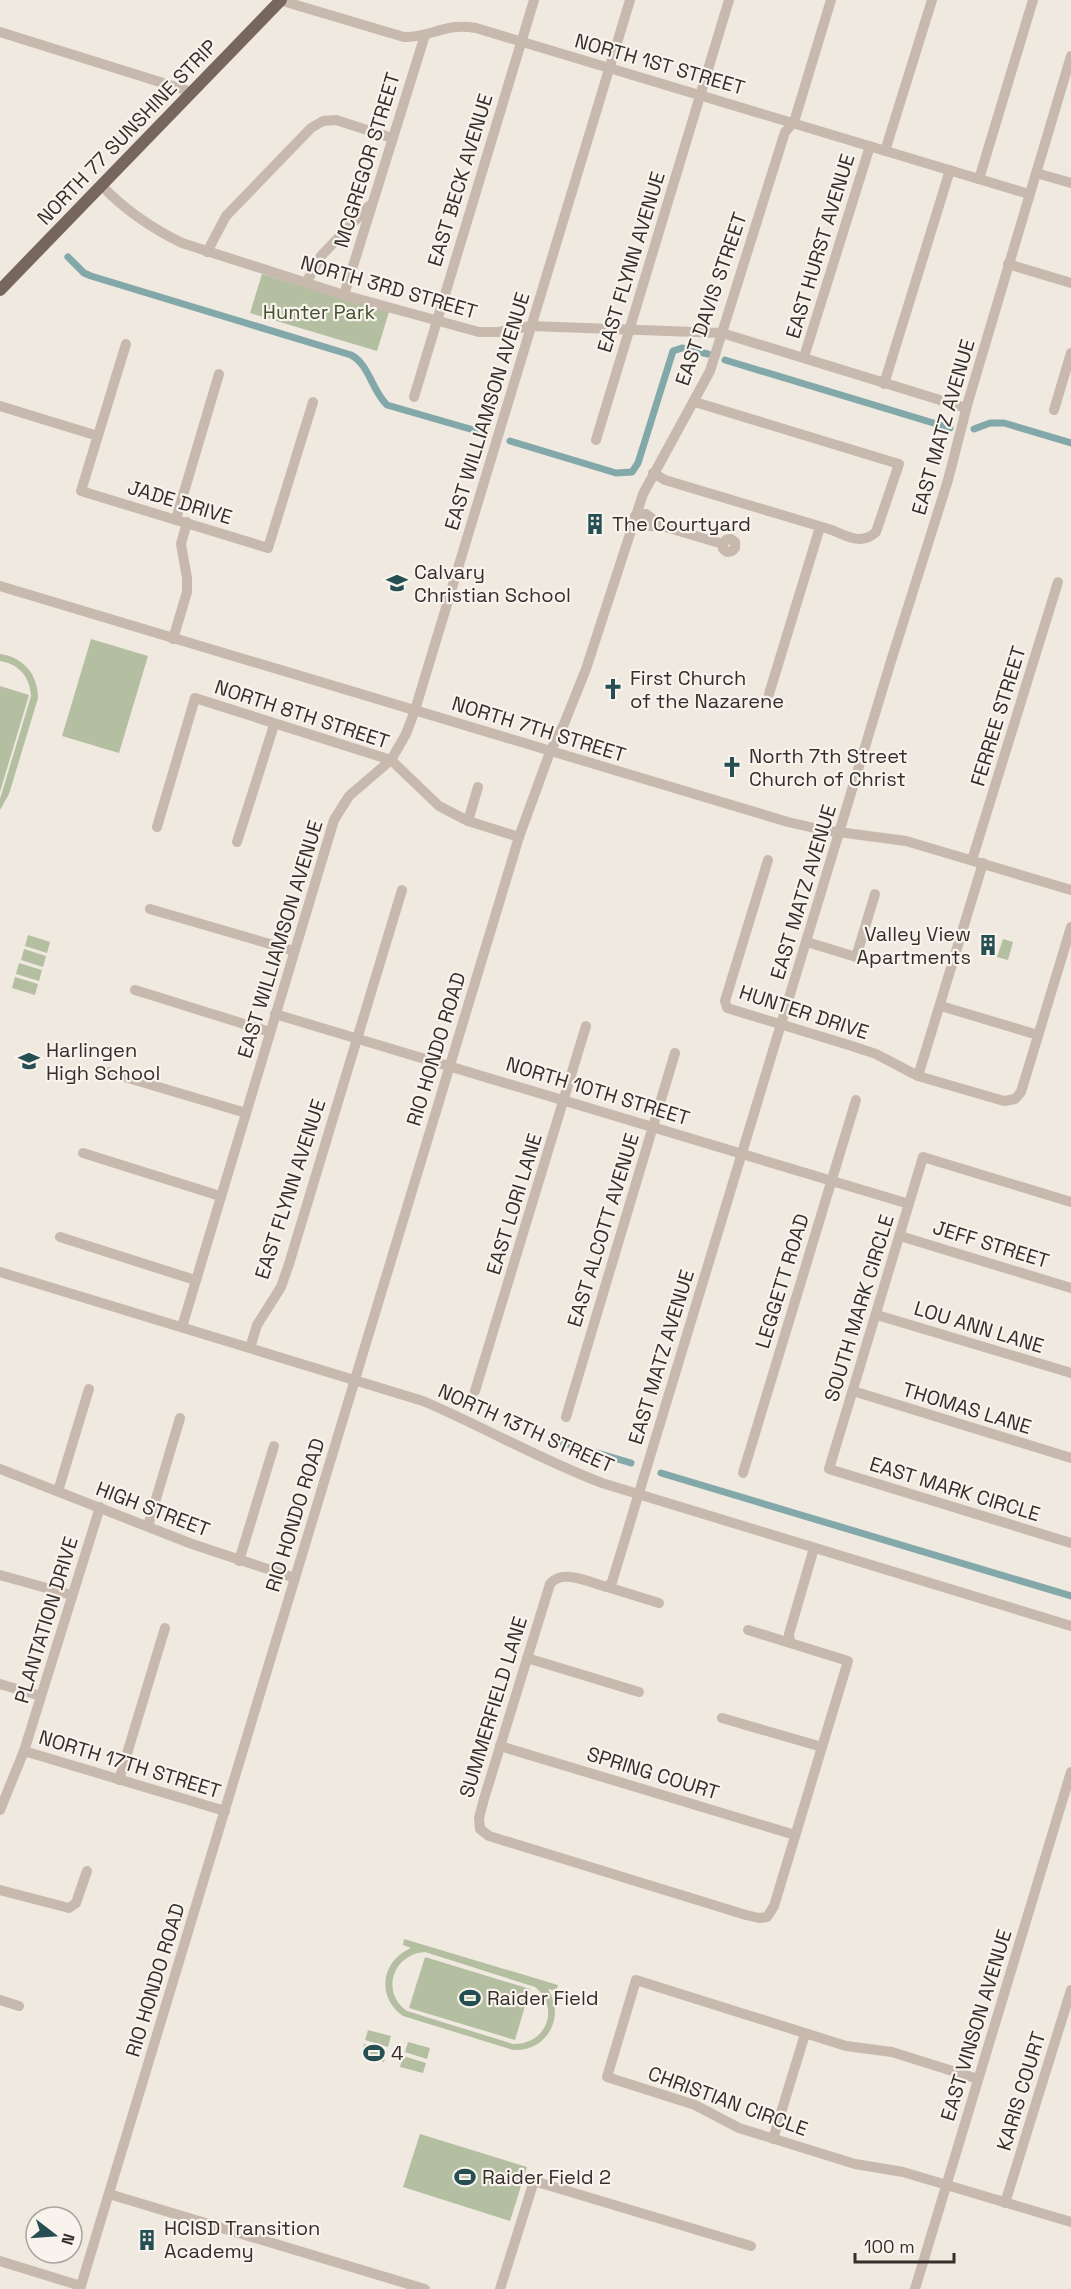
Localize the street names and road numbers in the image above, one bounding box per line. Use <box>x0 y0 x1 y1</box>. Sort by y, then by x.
street label: NORTH 1ST STREET <box>572 27 748 101</box>
street label: NORTH 77 SUNSHINE STRIP <box>31 34 223 230</box>
street label: MCGREGOR STREET <box>328 69 406 251</box>
street label: EAST BECK AVENUE <box>421 90 499 270</box>
street label: EAST HURST AVENUE <box>780 151 860 341</box>
street label: EAST FLYNN AVENUE <box>591 168 671 356</box>
street label: EAST DAVIS STREET <box>669 209 753 389</box>
street label: NORTH 3RD STREET <box>298 249 481 325</box>
street label: EAST WILLIAMSON AVENUE <box>438 289 536 533</box>
street label: EAST MATZ AVENUE <box>905 336 981 518</box>
street label: JADE DRIVE <box>125 474 235 530</box>
street label: FERREE STREET <box>964 643 1032 789</box>
street label: NORTH 8TH STREET <box>211 674 393 755</box>
street label: NORTH 7TH STREET <box>449 690 629 768</box>
street label: EAST MATZ AVENUE <box>764 801 842 983</box>
street label: EAST WILLIAMSON AVENUE <box>231 817 329 1061</box>
street label: RIO HONDO ROAD <box>400 969 472 1129</box>
street label: HUNTER DRIVE <box>736 979 872 1045</box>
street label: NORTH 10TH STREET <box>503 1051 693 1131</box>
street label: EAST FLYNN AVENUE <box>249 1096 331 1282</box>
street label: EAST LORI LANE <box>480 1130 548 1278</box>
street label: EAST ALCOTT AVENUE <box>561 1130 645 1330</box>
street label: LEGGETT ROAD <box>749 1210 815 1352</box>
street label: SOUTH MARK CIRCLE <box>818 1211 900 1405</box>
street label: JEFF STREET <box>930 1214 1052 1274</box>
street label: EAST MATZ AVENUE <box>622 1266 700 1448</box>
street label: LOU ANN LANE <box>911 1295 1047 1359</box>
street label: THOMAS LANE <box>899 1376 1035 1440</box>
street label: NORTH 13TH STREET <box>434 1378 618 1479</box>
street label: RIO HONDO ROAD <box>259 1435 331 1595</box>
street label: EAST MARK CIRCLE <box>867 1451 1043 1527</box>
street label: HIGH STREET <box>92 1475 214 1543</box>
street label: PLANTATION DRIVE <box>8 1533 84 1707</box>
street label: SUMMERFIELD LANE <box>453 1613 533 1801</box>
street label: NORTH 17TH STREET <box>36 1724 224 1804</box>
street label: SPRING COURT <box>584 1741 723 1806</box>
street label: RIO HONDO ROAD <box>119 1900 191 2060</box>
street label: EAST VINSON AVENUE <box>934 1926 1018 2124</box>
street label: KARIS COURT <box>991 2028 1052 2154</box>
street label: CHRISTIAN CIRCLE <box>645 2060 811 2142</box>

